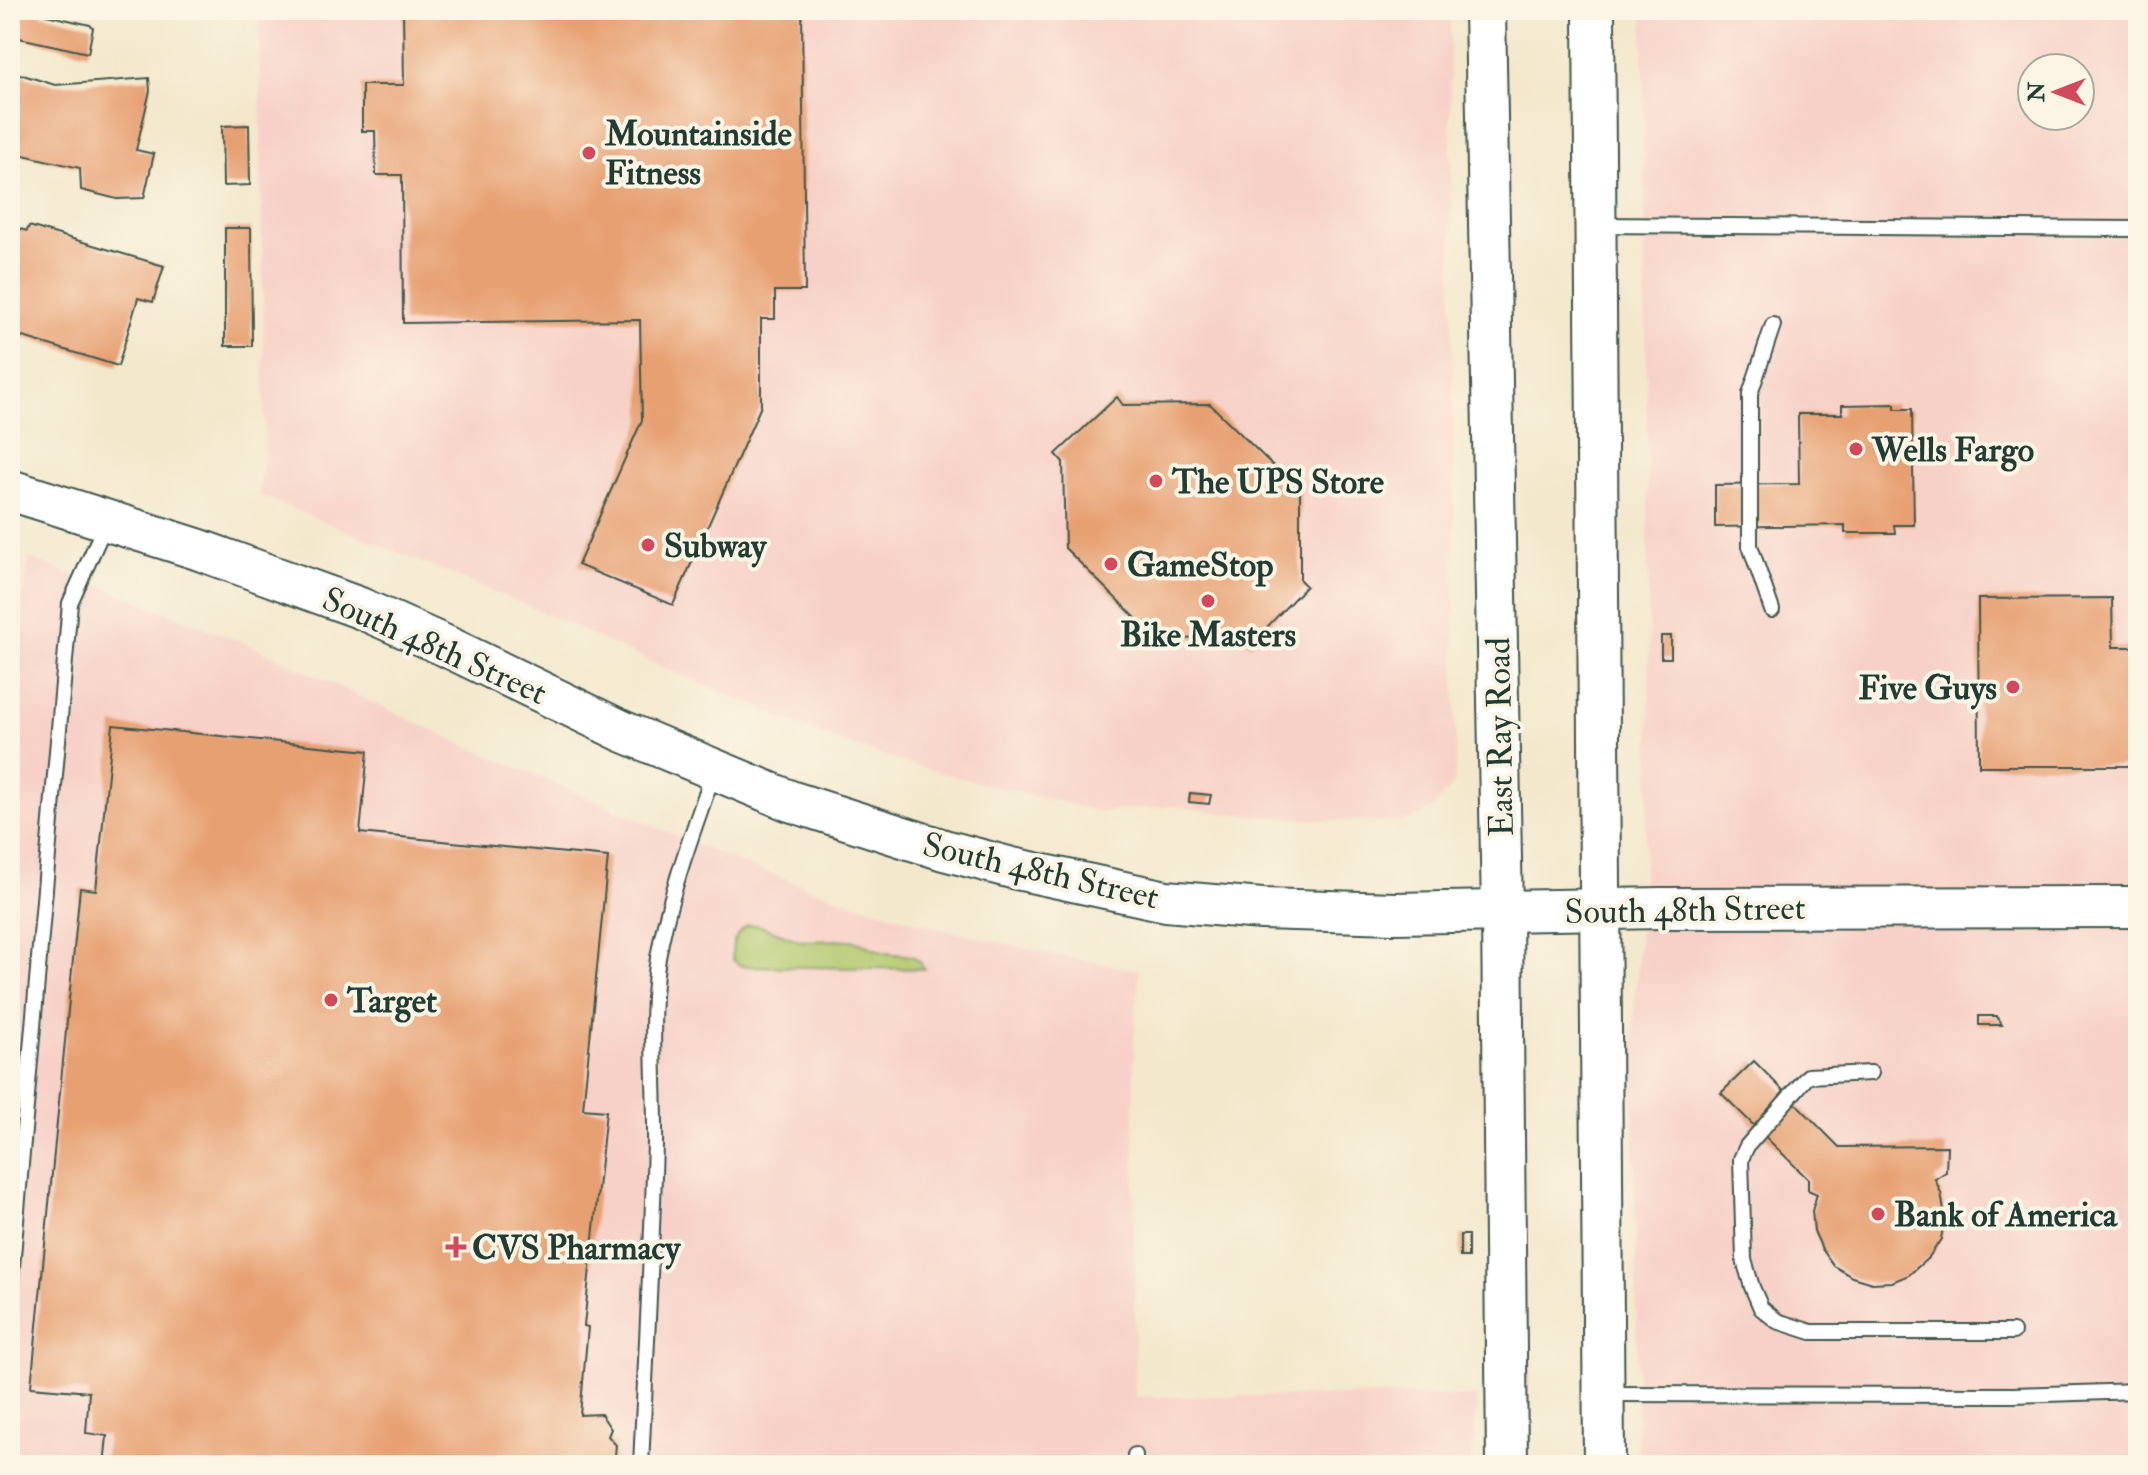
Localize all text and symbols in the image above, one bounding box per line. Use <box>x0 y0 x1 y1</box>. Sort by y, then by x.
north arrow <box>2016 52 2096 132</box>
text: N <box>2023 82 2051 103</box>
place label: Mountainside Fitness <box>604 113 792 195</box>
marker: Mountainside Fitness <box>580 144 598 162</box>
place label: Wells Fargo <box>1871 429 2034 472</box>
marker: Wells Fargo <box>1847 440 1865 458</box>
place label: The UPS Store <box>1171 461 1385 504</box>
marker: The UPS Store <box>1147 472 1165 490</box>
place label: Subway <box>664 525 767 568</box>
marker: Subway <box>639 536 657 554</box>
place label: GameStop <box>1127 544 1273 587</box>
marker: GameStop <box>1102 555 1120 573</box>
street label: South 48th Street <box>316 578 553 715</box>
marker: Bike Masters <box>1199 592 1217 610</box>
place label: Bike Masters <box>1120 614 1296 657</box>
street label: East Ray Road <box>1477 637 1524 837</box>
place label: Five Guys <box>1859 667 1997 710</box>
marker: Five Guys <box>2004 678 2022 696</box>
street label: South 48th Street <box>918 823 1163 920</box>
street label: South 48th Street <box>1564 887 1806 934</box>
place label: Target <box>346 980 437 1023</box>
marker: Target <box>322 991 340 1009</box>
place label: Bank of America <box>1894 1194 2118 1237</box>
marker: Bank of America <box>1869 1205 1887 1223</box>
place label: CVS Pharmacy <box>472 1227 681 1270</box>
marker: CVS Pharmacy <box>447 1238 465 1256</box>

